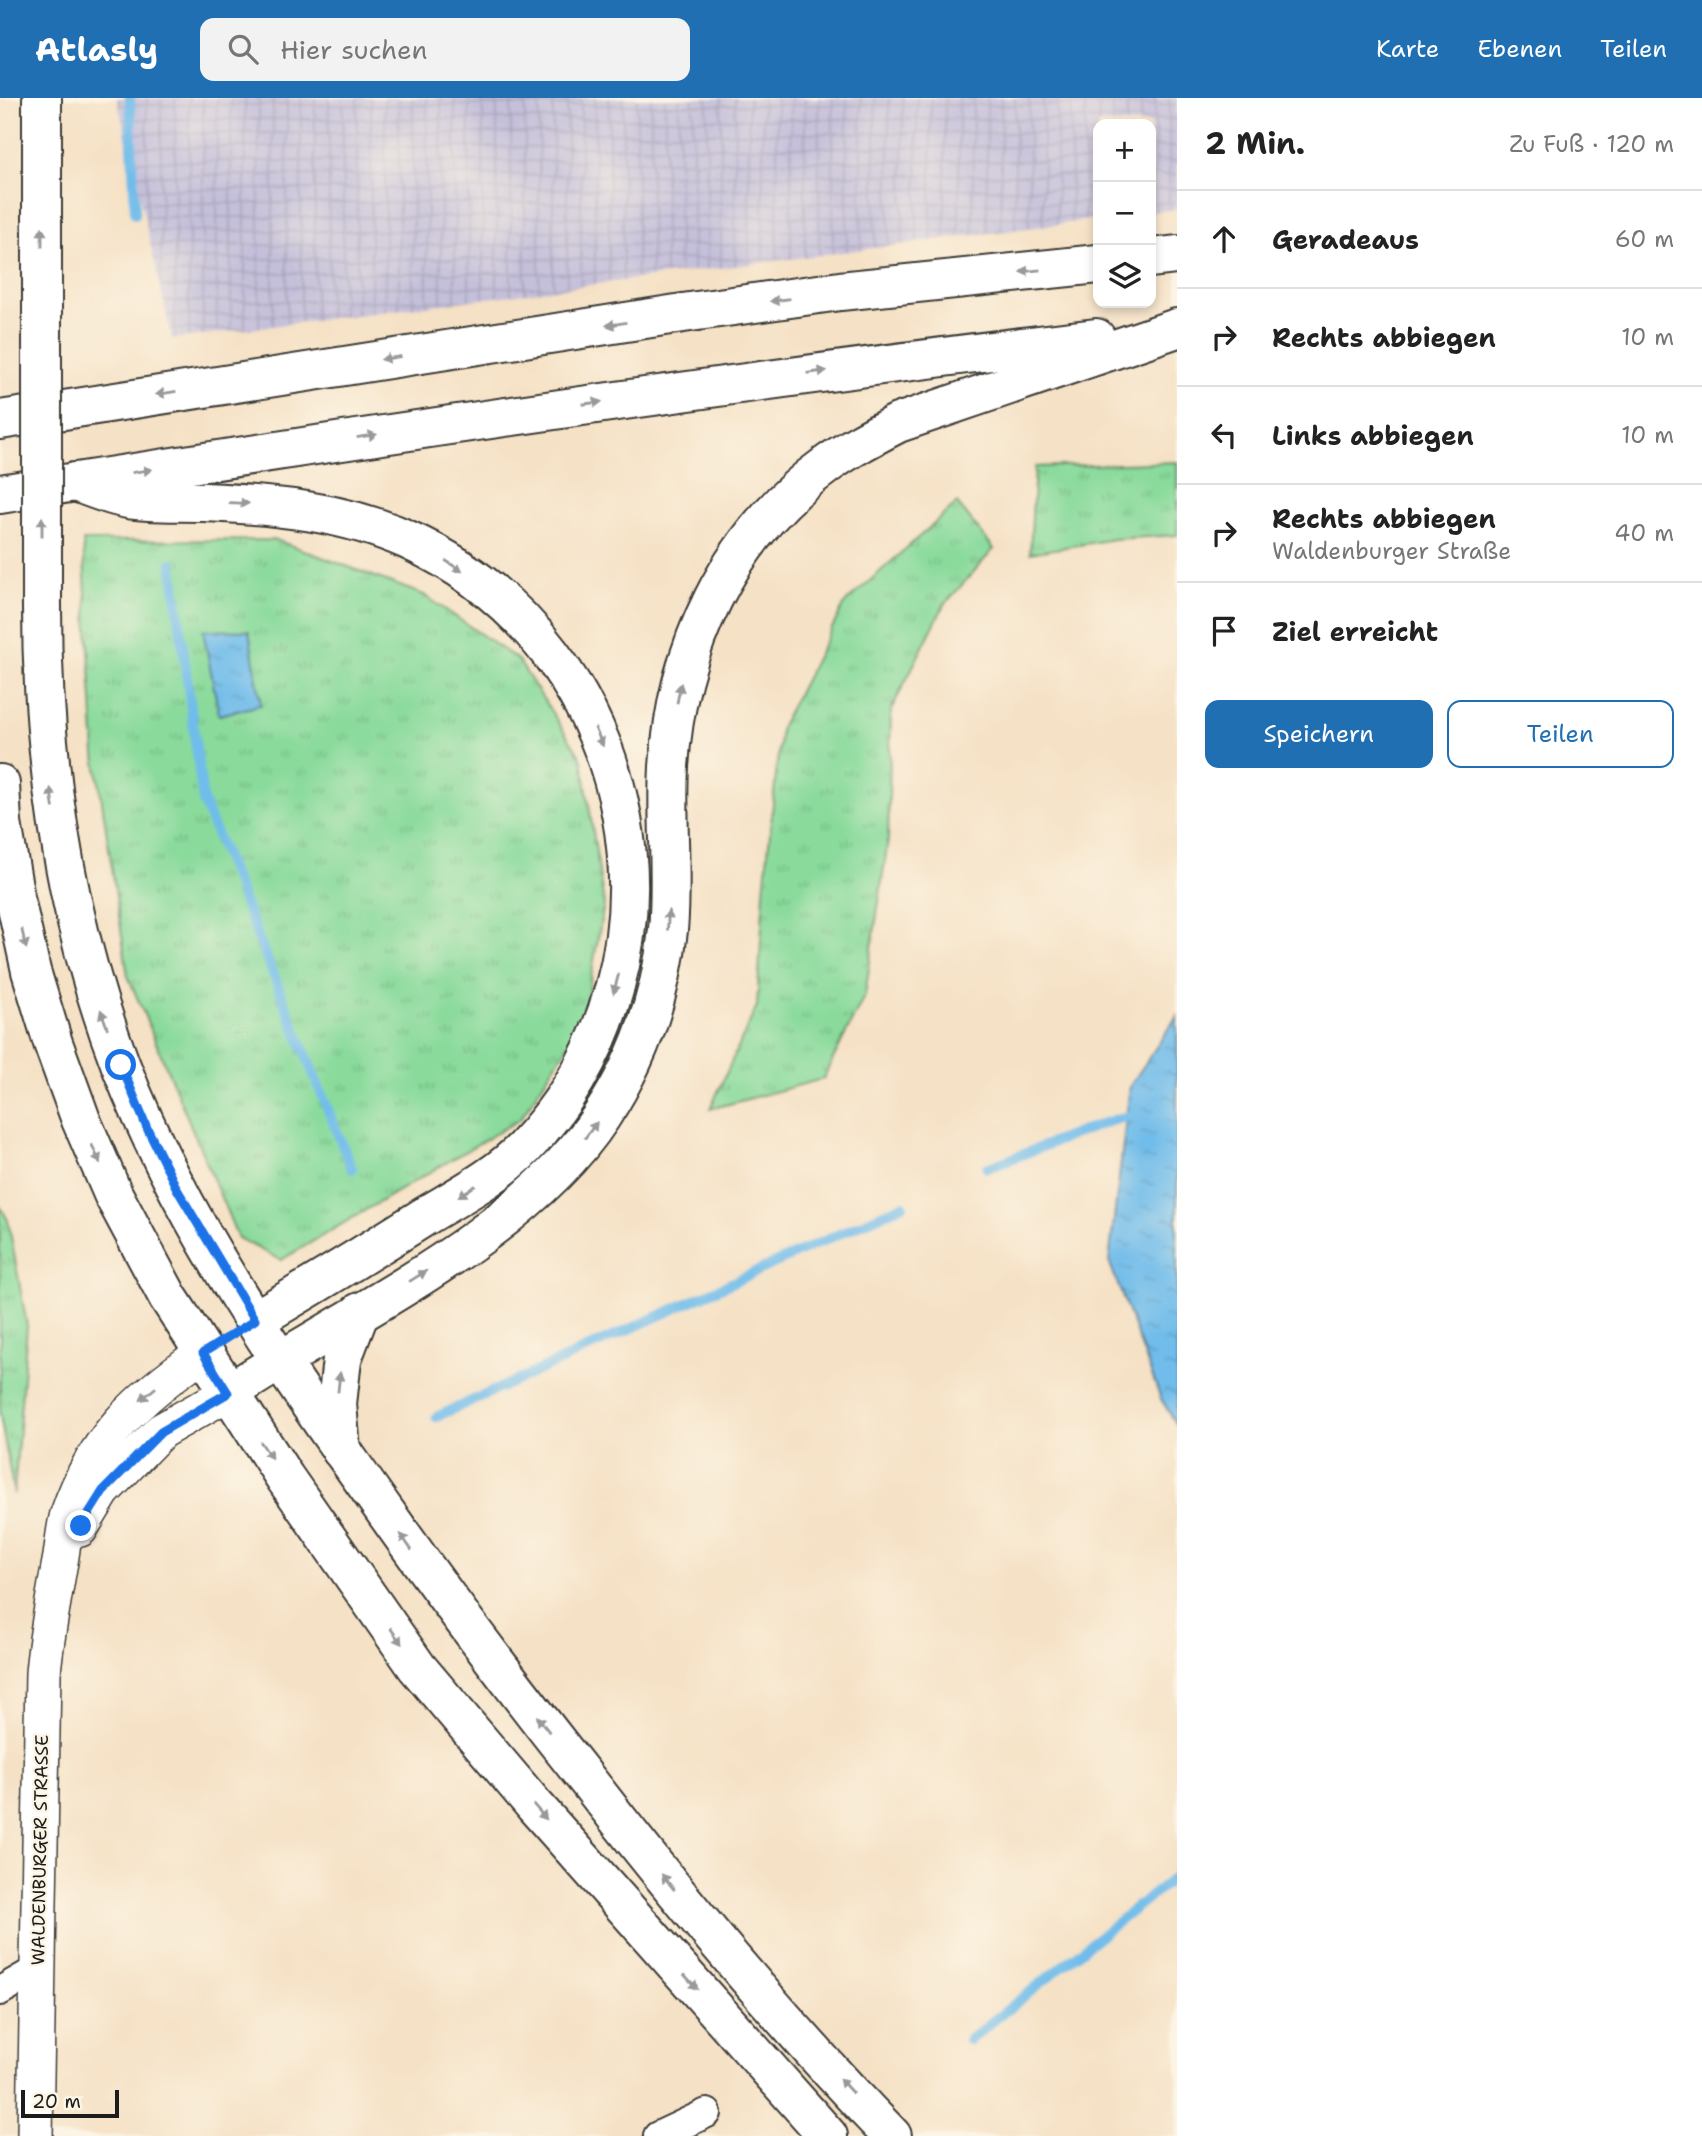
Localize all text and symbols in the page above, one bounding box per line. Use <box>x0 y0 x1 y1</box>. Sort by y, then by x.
search box <box>200 18 690 81</box>
text: Atlasly <box>35 27 158 72</box>
icon: search <box>224 30 262 68</box>
text: Hier suchen <box>280 32 427 67</box>
text: Karte <box>1376 33 1439 65</box>
text: Ebenen <box>1477 33 1562 65</box>
text: Teilen <box>1600 33 1667 65</box>
map controls <box>1093 119 1156 308</box>
button: + <box>1093 119 1156 182</box>
text: 2 Min. <box>1205 123 1305 164</box>
text: Zu Fuß · 120 m <box>1509 129 1674 159</box>
button: − <box>1093 182 1156 245</box>
icon: ahead <box>1205 220 1243 258</box>
text: Geradeaus <box>1272 222 1419 257</box>
text: 60 m <box>1615 224 1674 254</box>
one-way arrow <box>36 226 48 248</box>
button: layers <box>1093 245 1156 308</box>
one-way arrow <box>1019 266 1041 277</box>
one-way arrow <box>769 294 791 305</box>
icon: right <box>1205 318 1243 356</box>
one-way arrow <box>604 319 626 330</box>
text: Rechts abbiegen <box>1272 320 1496 355</box>
text: 10 m <box>1621 322 1674 352</box>
one-way arrow <box>380 353 402 364</box>
one-way arrow <box>806 366 828 377</box>
one-way arrow <box>155 388 177 399</box>
one-way arrow <box>581 398 603 409</box>
icon: left <box>1205 416 1243 454</box>
text: Links abbiegen <box>1272 418 1474 453</box>
text: 10 m <box>1621 420 1674 450</box>
one-way arrow <box>356 430 378 441</box>
one-way arrow <box>131 466 153 477</box>
one-way arrow <box>228 498 250 509</box>
text: Rechts abbiegen <box>1272 501 1496 536</box>
icon: right <box>1205 514 1243 552</box>
one-way arrow <box>36 515 48 537</box>
text: 40 m <box>1614 518 1674 548</box>
text: Waldenburger Straße <box>1272 536 1511 566</box>
one-way arrow <box>445 560 464 573</box>
icon: arrive <box>1205 612 1243 650</box>
text: Ziel erreicht <box>1272 614 1438 649</box>
one-way arrow <box>673 682 684 704</box>
button: Speichern <box>1205 700 1433 768</box>
button: Teilen <box>1447 700 1674 768</box>
one-way arrow <box>593 727 605 747</box>
one-way arrow <box>47 786 58 808</box>
one-way arrow <box>663 908 674 930</box>
one-way arrow <box>19 928 30 950</box>
one-way arrow <box>610 973 621 995</box>
one-way arrow <box>99 1008 110 1029</box>
route start <box>105 1049 136 1080</box>
one-way arrow <box>584 1122 599 1140</box>
one-way arrow <box>90 1144 102 1164</box>
one-way arrow <box>457 1184 476 1197</box>
one-way arrow <box>409 1269 428 1282</box>
one-way arrow <box>334 1371 345 1393</box>
one-way arrow <box>139 1386 157 1402</box>
one-way arrow <box>259 1440 272 1459</box>
route end <box>65 1510 96 1541</box>
one-way arrow <box>399 1533 413 1551</box>
one-way arrow <box>389 1627 403 1645</box>
one-way arrow <box>536 1715 550 1733</box>
street label: WALDENBURGER STRASSE <box>26 1734 54 1966</box>
one-way arrow <box>532 1803 548 1821</box>
one-way arrow <box>661 1873 676 1890</box>
one-way arrow <box>683 1973 699 1991</box>
one-way arrow <box>838 2077 854 2095</box>
scale bar <box>21 2087 119 2119</box>
text: 20 m <box>32 2089 81 2114</box>

